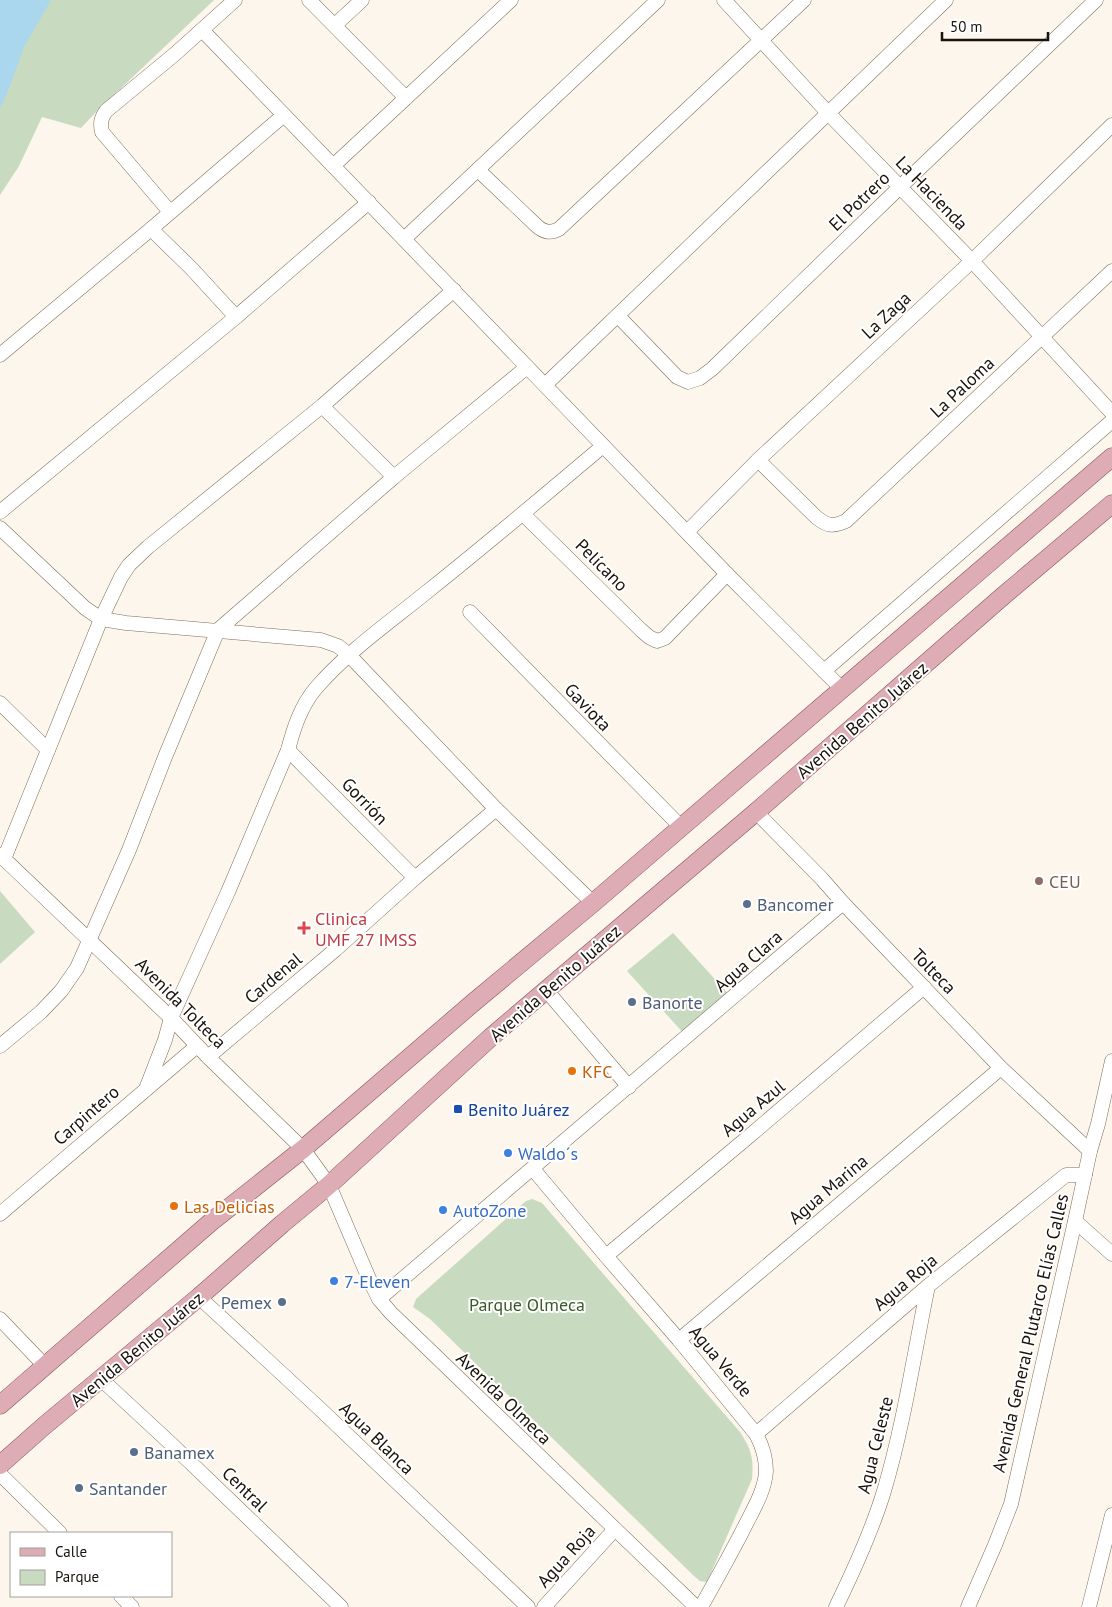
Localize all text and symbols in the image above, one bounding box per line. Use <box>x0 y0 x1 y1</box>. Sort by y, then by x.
scale bar <box>942 10 1048 42</box>
text: 50 m <box>950 17 983 36</box>
street label: La Hacienda <box>891 151 973 235</box>
street label: El Potrero <box>824 166 894 236</box>
street label: La Zaga <box>856 286 916 344</box>
street label: La Paloma <box>925 351 999 423</box>
street label: Pelícano <box>571 534 633 596</box>
street label: Avenida Benito Juárez <box>791 656 933 784</box>
street label: Gaviota <box>560 678 616 736</box>
street label: Gorrión <box>337 772 393 830</box>
place label: CEU <box>1049 870 1081 893</box>
marker: CEU <box>1033 875 1045 887</box>
place label: Bancomer <box>757 893 834 916</box>
marker: Bancomer <box>741 898 753 910</box>
place label: Clinica UMF 27 IMSS <box>315 907 417 951</box>
street label: Avenida Benito Juárez <box>484 919 626 1047</box>
marker: Clinica UMF 27 IMSS <box>297 921 311 935</box>
street label: Agua Clara <box>709 925 787 997</box>
street label: Tolteca <box>907 943 961 999</box>
street label: Cardenal <box>240 947 307 1009</box>
street label: Avenida Tolteca <box>131 953 231 1053</box>
place label: Banorte <box>642 991 703 1014</box>
marker: Banorte <box>626 996 638 1008</box>
place label: KFC <box>582 1060 613 1083</box>
marker: KFC <box>566 1065 578 1077</box>
street label: Agua Azul <box>717 1074 790 1141</box>
street label: Carpintero <box>48 1080 124 1150</box>
place label: Benito Juárez <box>468 1098 570 1121</box>
marker: Benito Juárez <box>452 1103 464 1115</box>
place label: Waldo´s <box>518 1142 578 1165</box>
marker: Waldo´s <box>502 1147 514 1159</box>
street label: Agua Marina <box>784 1149 872 1229</box>
street label: Avenida General Plutarco Elías Calles <box>987 1191 1073 1475</box>
place label: Las Delicias <box>184 1195 275 1218</box>
place label: AutoZone <box>453 1199 526 1222</box>
marker: Las Delicias <box>168 1200 180 1212</box>
marker: AutoZone <box>437 1204 449 1216</box>
street label: Agua Roja <box>868 1249 942 1315</box>
place label: 7-Eleven <box>344 1270 410 1293</box>
marker: 7-Eleven <box>328 1275 340 1287</box>
street label: Avenida Benito Juárez <box>66 1286 208 1412</box>
place label: Pemex <box>221 1291 272 1314</box>
park label: Parque Olmeca <box>469 1293 585 1316</box>
marker: Pemex <box>276 1296 288 1308</box>
street label: Agua Verde <box>685 1321 757 1401</box>
street label: Avenida Olmeca <box>451 1347 557 1449</box>
street label: Agua Celeste <box>852 1394 898 1496</box>
street label: Agua Blanca <box>335 1397 419 1479</box>
place label: Banamex <box>144 1441 215 1464</box>
marker: Banamex <box>128 1446 140 1458</box>
street label: Central <box>217 1462 273 1517</box>
place label: Santander <box>89 1477 167 1500</box>
marker: Santander <box>73 1482 85 1494</box>
street label: Agua Roja <box>532 1520 600 1592</box>
legend <box>10 1532 172 1597</box>
text: Calle <box>55 1542 87 1561</box>
text: Parque <box>55 1567 99 1586</box>

